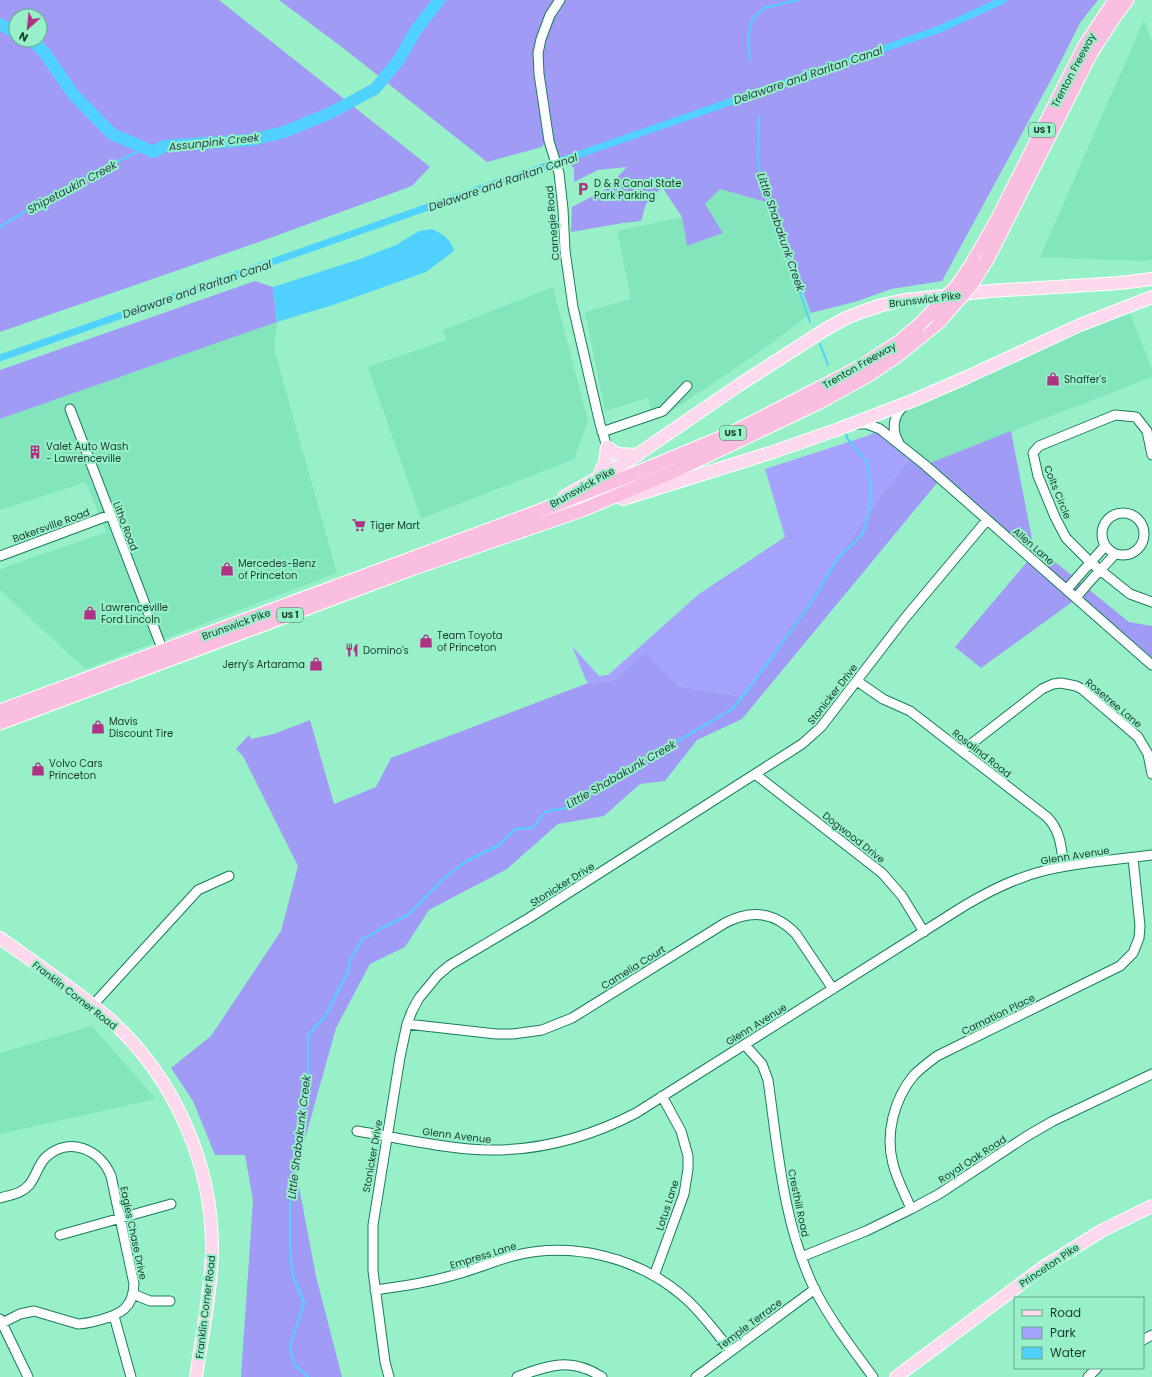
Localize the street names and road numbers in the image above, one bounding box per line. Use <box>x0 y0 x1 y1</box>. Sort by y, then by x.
street label: Trenton Freeway <box>1047 30 1100 110</box>
road number: US 1 <box>1029 123 1055 137</box>
street label: Carnegie Road <box>542 185 563 261</box>
street label: Brunswick Pike <box>888 288 962 311</box>
street label: Trenton Freeway <box>820 338 899 393</box>
road number: US 1 <box>720 426 746 440</box>
street label: Brunswick Pike <box>547 463 617 511</box>
street label: Colts Circle <box>1040 463 1075 521</box>
street label: Litho Road <box>109 499 142 553</box>
street label: Bakersville Road <box>11 505 92 546</box>
street label: Allen Lane <box>1010 524 1058 569</box>
street label: Brunswick Pike <box>200 605 273 644</box>
road number: US 1 <box>277 608 303 622</box>
street label: Stonicker Drive <box>804 661 861 728</box>
street label: Rosetree Lane <box>1082 675 1145 732</box>
street label: Rosalind Road <box>949 726 1014 781</box>
street label: Dogwood Drive <box>819 808 888 867</box>
street label: Glenn Avenue <box>1040 843 1111 868</box>
street label: Stonicker Drive <box>527 859 597 910</box>
street label: Camelia Court <box>598 941 669 993</box>
street label: Franklin Corner Road <box>29 957 120 1033</box>
street label: Carnation Place <box>959 990 1038 1039</box>
street label: Glenn Avenue <box>723 1000 790 1049</box>
street label: Stonicker Drive <box>359 1119 386 1194</box>
street label: Glenn Avenue <box>422 1124 492 1147</box>
street label: Royal Oak Road <box>935 1132 1009 1187</box>
street label: Cresthill Road <box>784 1168 813 1238</box>
street label: Lotus Lane <box>652 1178 683 1232</box>
street label: Eagles Chase Drive <box>116 1185 151 1281</box>
street label: Empress Lane <box>448 1238 518 1273</box>
street label: Princeton Pike <box>1016 1240 1082 1291</box>
street label: Franklin Corner Road <box>192 1255 219 1360</box>
street label: Temple Terrace <box>714 1295 785 1354</box>

